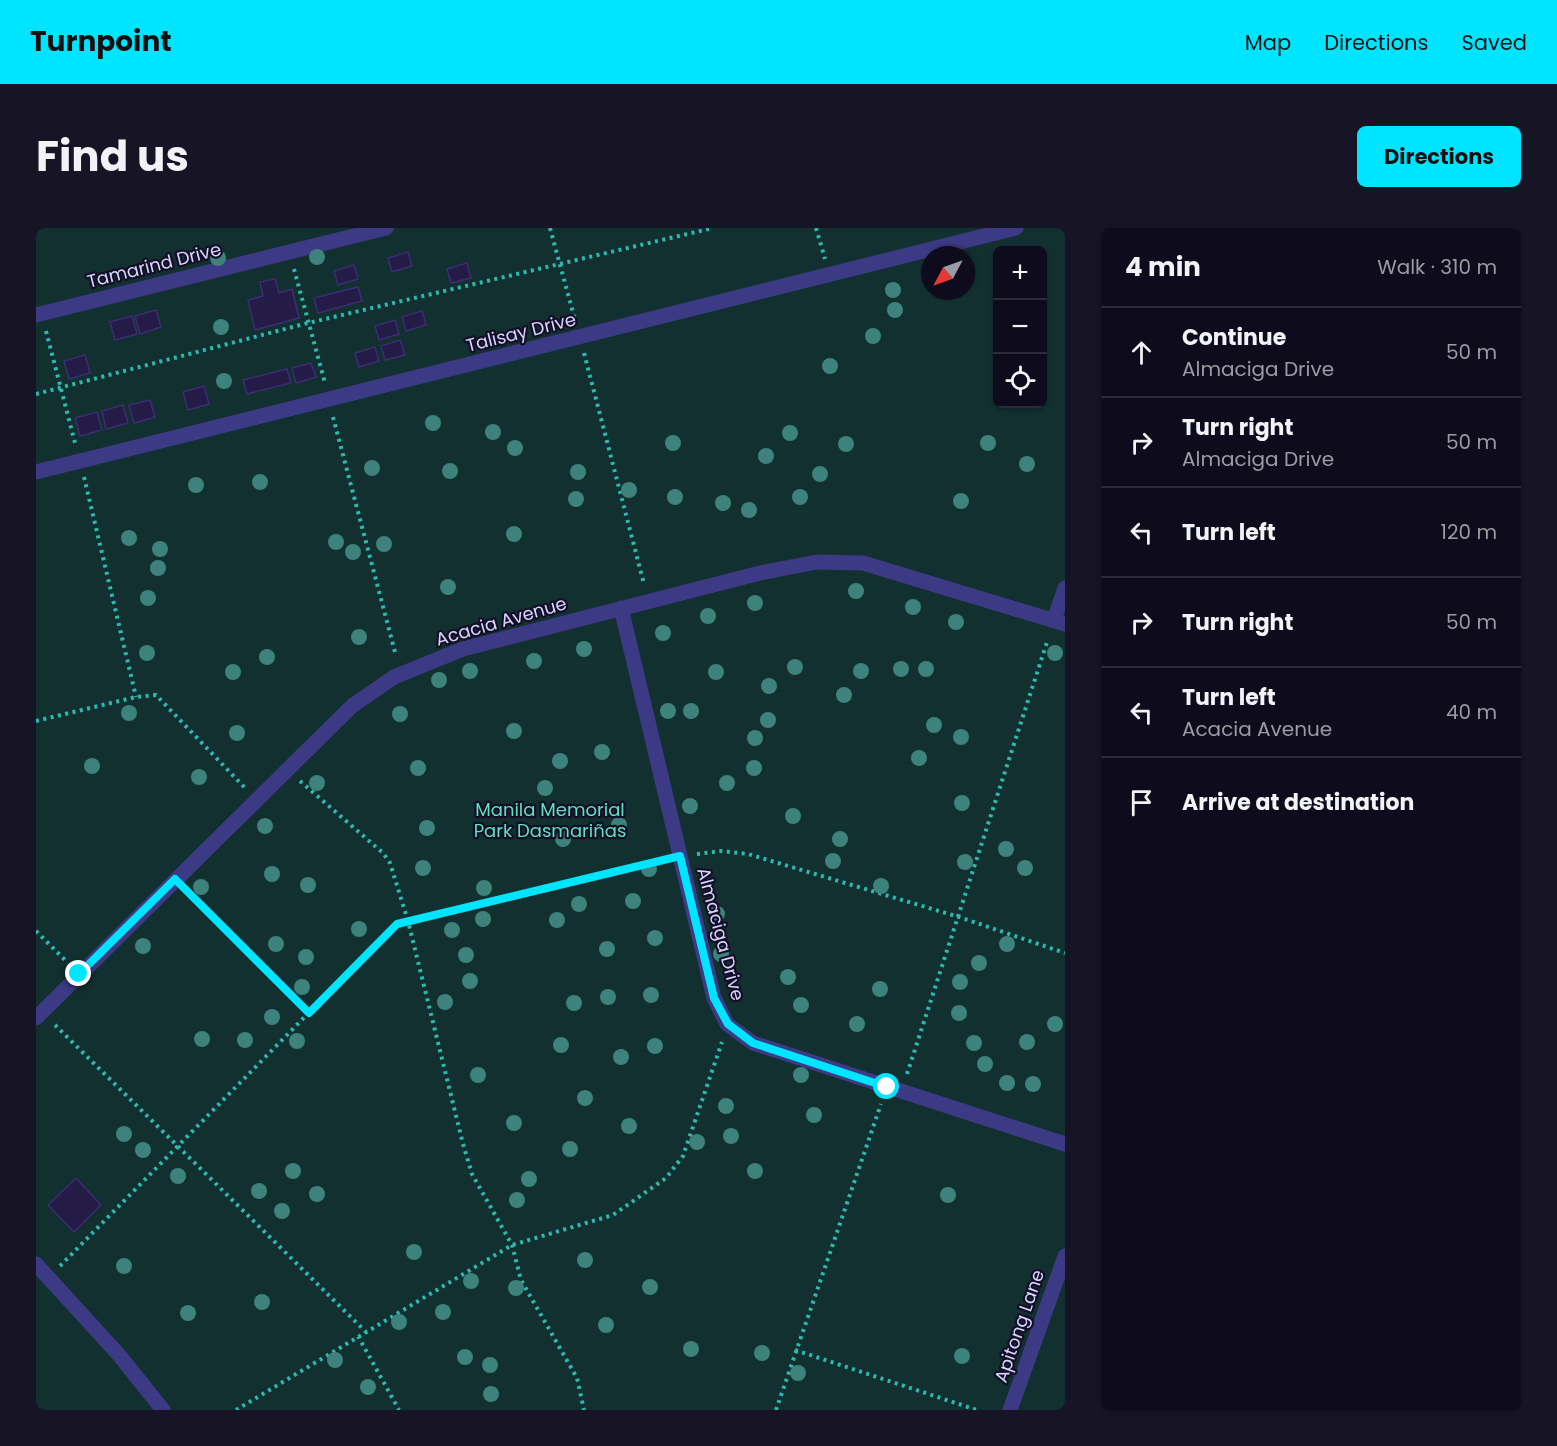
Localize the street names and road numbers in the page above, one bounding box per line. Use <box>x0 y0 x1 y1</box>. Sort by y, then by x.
street label: Tamarind Drive <box>84 236 224 294</box>
street label: Talisay Drive <box>463 306 579 358</box>
street label: Acacia Avenue <box>433 590 569 652</box>
street label: Almaciga Drive <box>691 865 751 1003</box>
street label: Apitong Lane <box>988 1266 1050 1386</box>

